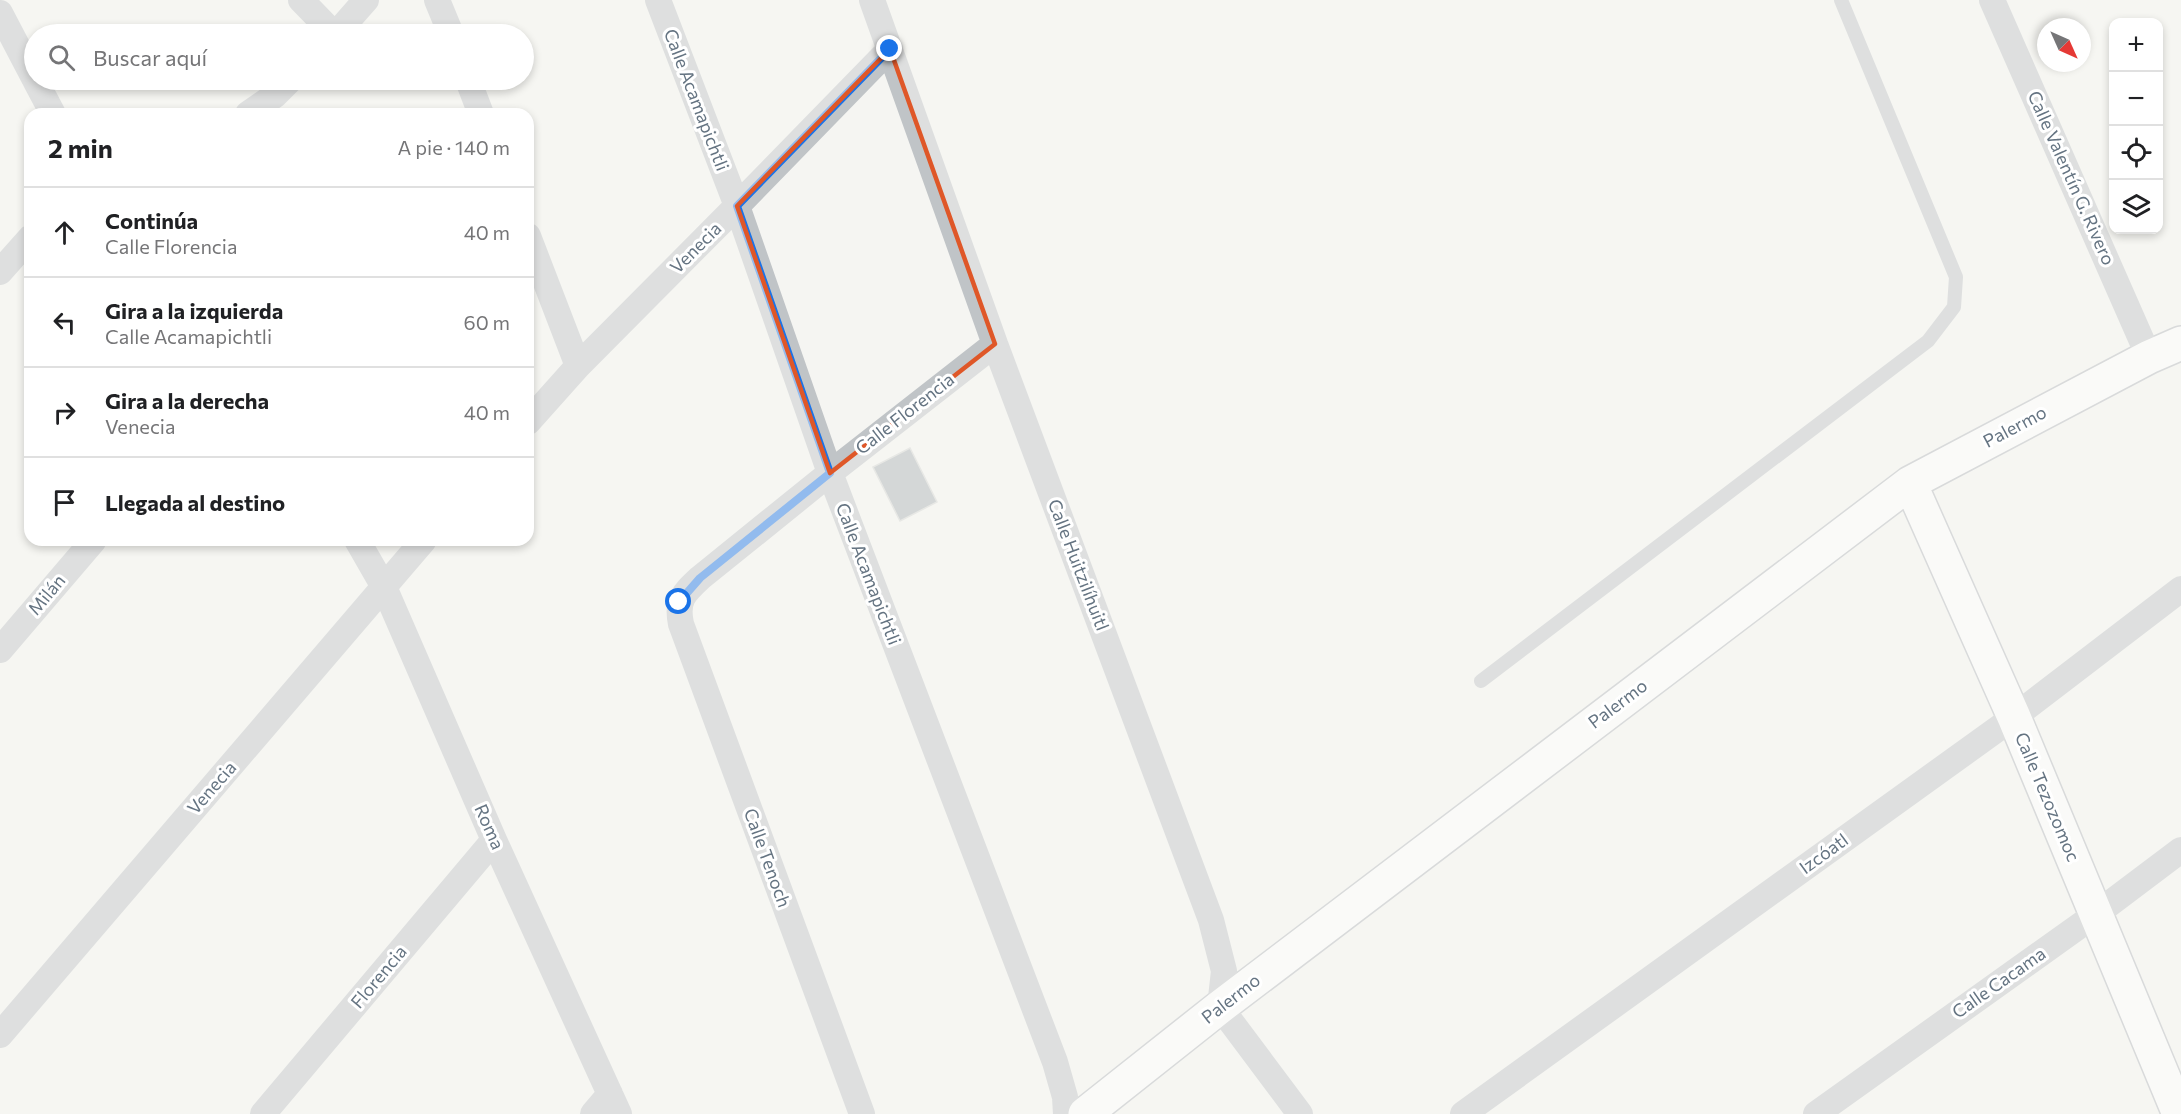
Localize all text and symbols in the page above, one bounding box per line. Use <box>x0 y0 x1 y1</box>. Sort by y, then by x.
north arrow <box>2037 18 2091 72</box>
map controls <box>2109 18 2163 234</box>
button: + <box>2109 18 2163 72</box>
search box <box>24 24 534 90</box>
street label: Calle Acamapichtli <box>660 26 734 174</box>
route end <box>876 35 902 61</box>
icon: search <box>45 41 78 74</box>
text: Buscar aquí <box>93 44 207 71</box>
button: − <box>2109 72 2163 126</box>
street label: Calle Valentín G. Rivero <box>2024 87 2120 268</box>
button: locate <box>2109 126 2163 180</box>
text: 2 min <box>48 132 113 163</box>
text: A pie · 140 m <box>398 135 510 159</box>
button: layers <box>2109 180 2163 234</box>
text: Continúa <box>105 207 198 234</box>
icon: ahead <box>48 216 81 249</box>
street label: Venecia <box>665 217 725 277</box>
text: 40 m <box>464 220 510 244</box>
text: Calle Florencia <box>105 234 237 258</box>
text: Gira a la izquierda <box>105 297 283 324</box>
icon: left <box>48 306 81 339</box>
text: 60 m <box>464 310 510 334</box>
text: Calle Acamapichtli <box>105 324 272 348</box>
street label: Calle Florencia <box>851 368 958 459</box>
text: Gira a la derecha <box>105 387 269 414</box>
icon: right <box>48 396 81 429</box>
text: 40 m <box>464 400 510 424</box>
street label: Palermo <box>1979 400 2050 452</box>
text: Venecia <box>105 414 175 438</box>
icon: arrive <box>48 486 81 519</box>
text: Llegada al destino <box>105 489 285 516</box>
street label: Calle Huitzilíhuitl <box>1044 496 1114 634</box>
street label: Calle Acamapichtli <box>832 500 906 648</box>
street label: Milán <box>23 570 69 619</box>
route start <box>665 588 691 614</box>
street label: Palermo <box>1583 674 1651 733</box>
street label: Calle Tezozomoc <box>2011 729 2085 865</box>
street label: Venecia <box>182 756 240 818</box>
street label: Roma <box>470 800 510 853</box>
street label: Calle Tenoch <box>740 805 796 910</box>
street label: Izcóatl <box>1795 828 1852 878</box>
street label: Florencia <box>346 940 411 1012</box>
street label: Calle Cacama <box>1947 942 2049 1022</box>
street label: Palermo <box>1197 968 1264 1028</box>

